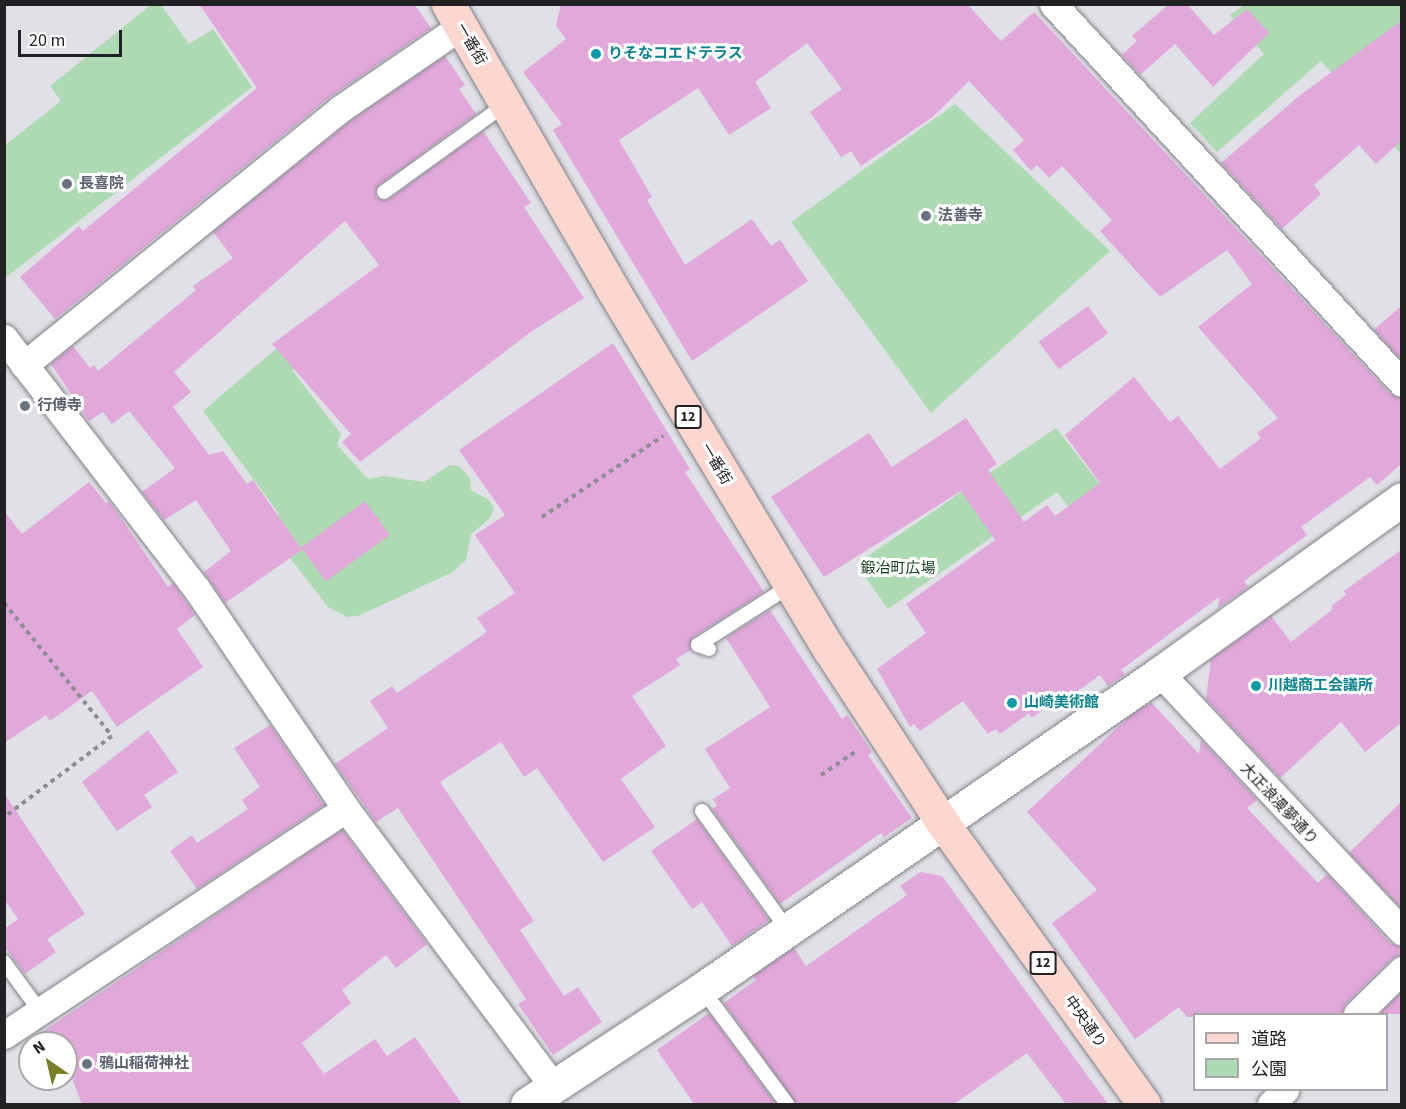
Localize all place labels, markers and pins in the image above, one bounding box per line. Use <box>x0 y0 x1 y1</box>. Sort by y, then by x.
place label: りそなコエドテラス <box>608 45 743 63</box>
marker: りそなコエドテラス <box>589 47 603 61</box>
place label: 長喜院 <box>79 175 124 193</box>
marker: 長喜院 <box>60 177 74 191</box>
place label: 法善寺 <box>938 207 983 225</box>
marker: 法善寺 <box>919 209 933 223</box>
place label: 行傅寺 <box>37 397 82 415</box>
marker: 行傅寺 <box>18 399 32 413</box>
place label: 川越商工会議所 <box>1268 677 1373 695</box>
marker: 川越商工会議所 <box>1249 679 1263 693</box>
place label: 山崎美術館 <box>1024 694 1099 712</box>
marker: 山崎美術館 <box>1005 696 1019 710</box>
place label: 鴉山稲荷神社 <box>99 1055 189 1073</box>
marker: 鴉山稲荷神社 <box>80 1057 94 1071</box>

